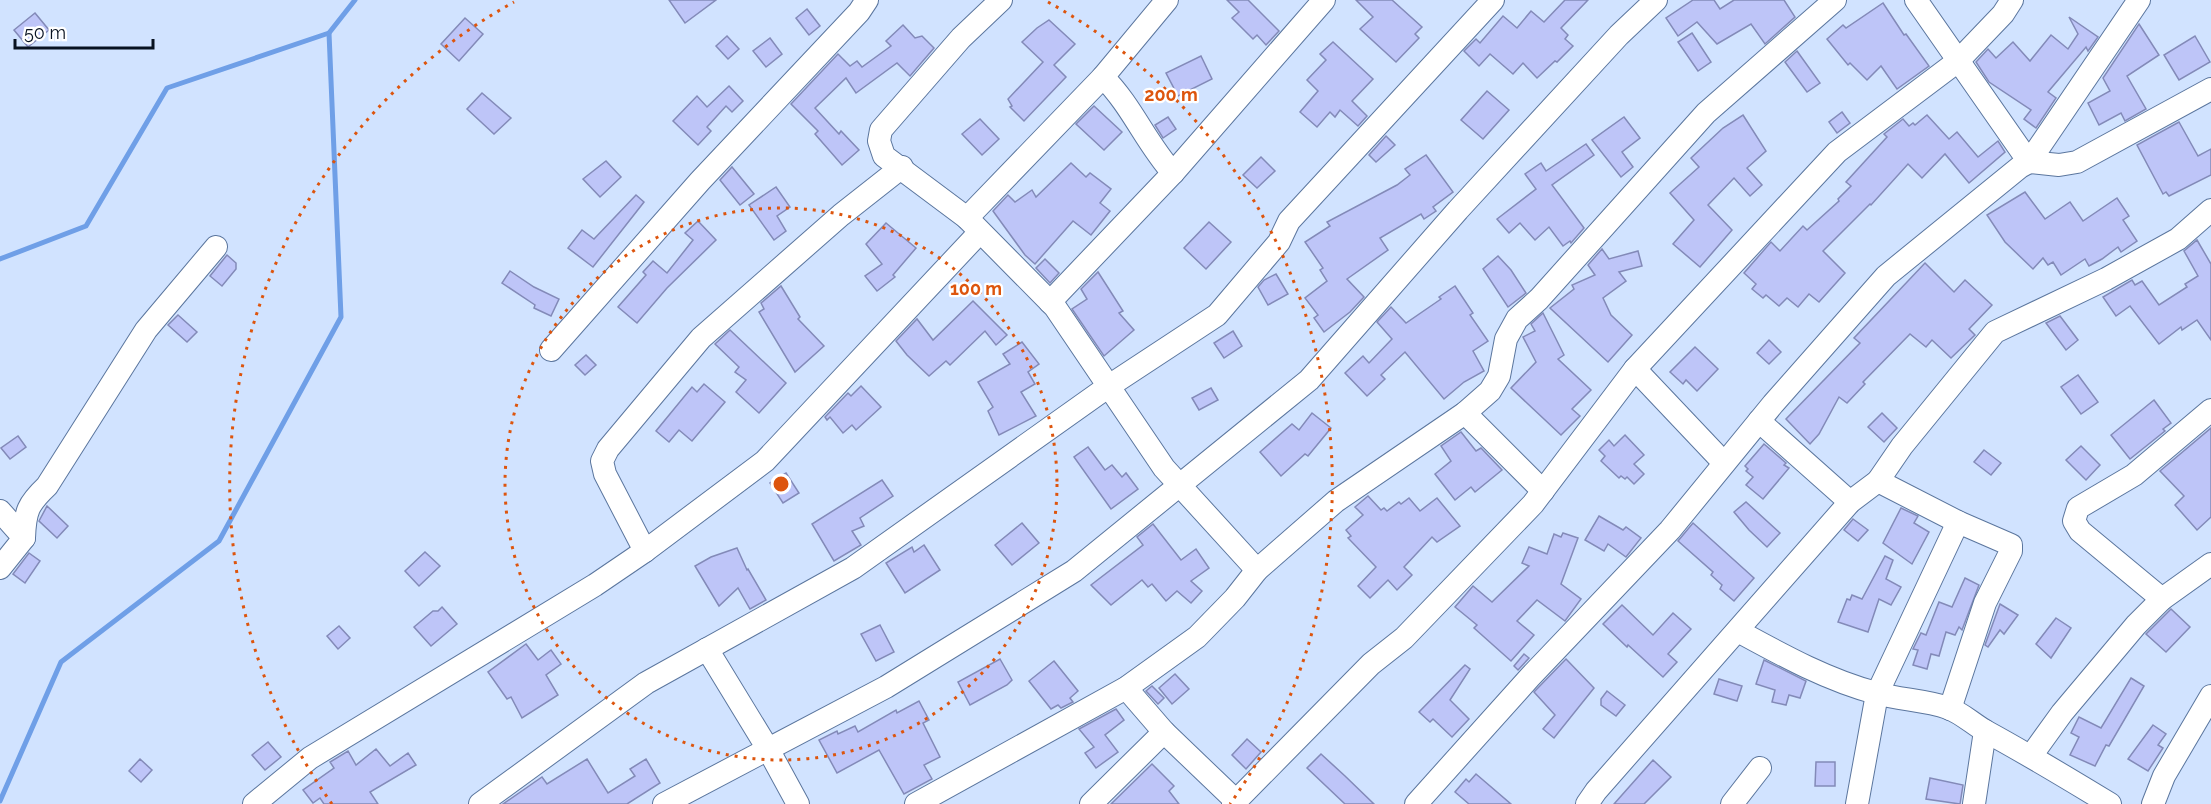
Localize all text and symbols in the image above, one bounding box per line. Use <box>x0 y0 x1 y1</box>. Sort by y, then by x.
scale bar <box>15 12 153 50</box>
text: 50 m <box>24 22 66 43</box>
text: 200 m <box>1144 84 1198 105</box>
text: 100 m <box>950 278 1002 299</box>
centre of rings <box>771 474 791 494</box>

